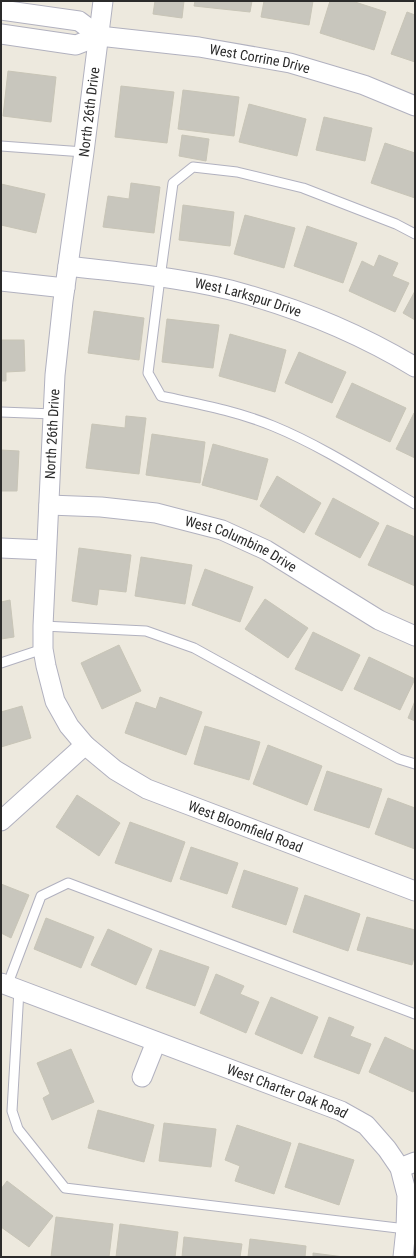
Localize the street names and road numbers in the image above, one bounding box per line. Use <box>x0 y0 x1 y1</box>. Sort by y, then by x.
street label: West Corrine Drive <box>208 41 312 77</box>
street label: North 26th Drive <box>76 66 102 158</box>
street label: West Larkspur Drive <box>193 275 304 320</box>
street label: North 26th Drive <box>42 388 62 480</box>
street label: West Columbine Drive <box>183 513 300 575</box>
street label: West Bloomfield Road <box>186 797 305 856</box>
street label: West Charter Oak Road <box>225 1061 351 1121</box>

